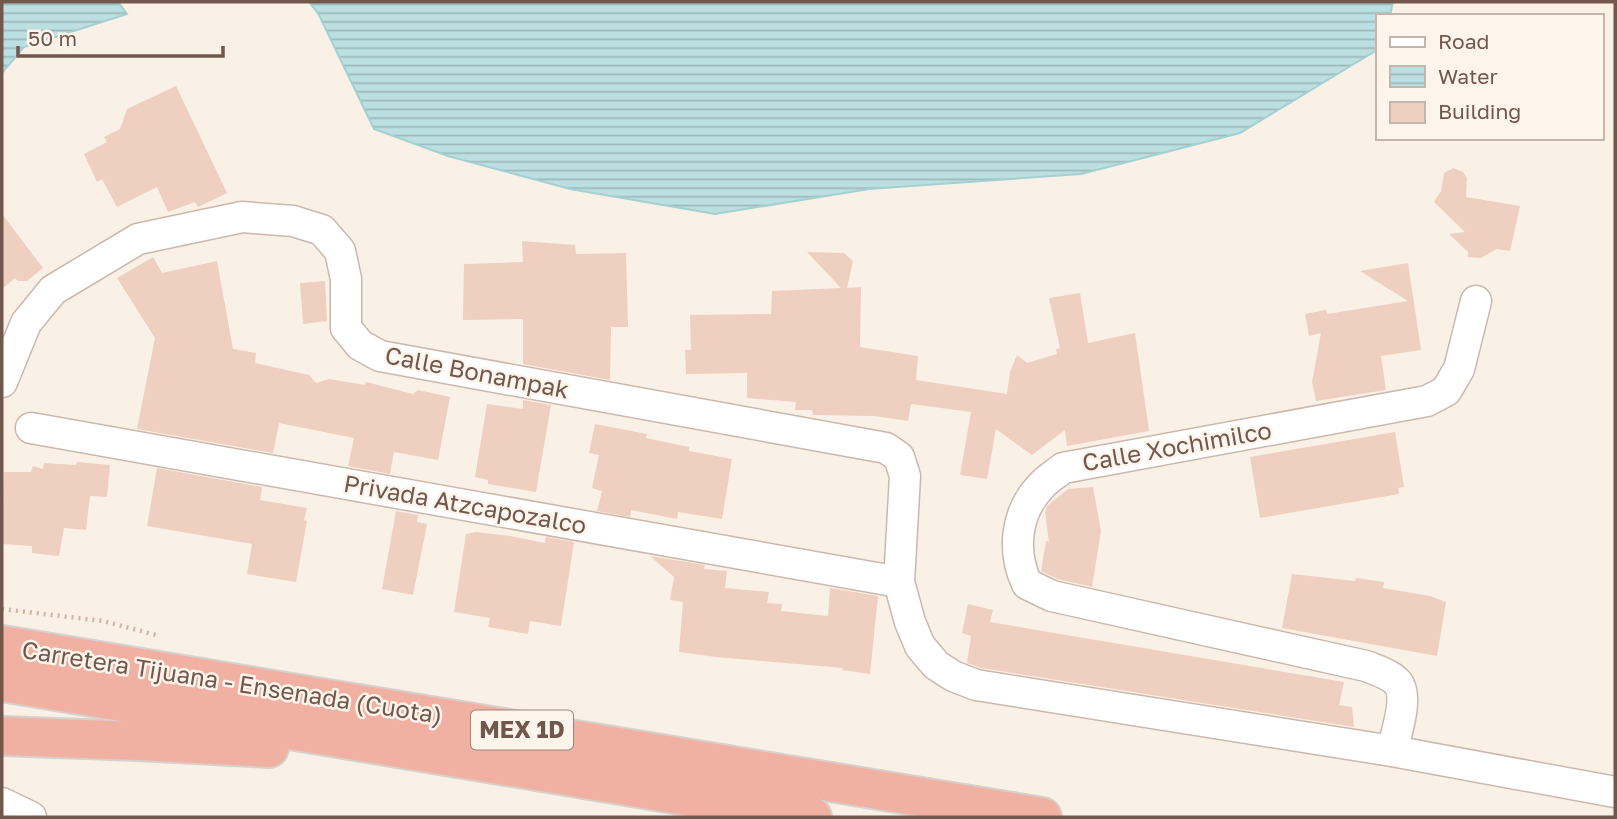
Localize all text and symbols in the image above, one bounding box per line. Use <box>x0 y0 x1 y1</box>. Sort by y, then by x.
scale bar <box>18 14 222 58</box>
legend <box>1376 14 1603 140</box>
text: 50 m <box>28 25 77 51</box>
text: Road <box>1438 28 1489 54</box>
text: Water <box>1438 63 1498 89</box>
text: Building <box>1438 98 1521 124</box>
street label: Calle Bonampak <box>383 339 572 404</box>
street label: Calle Xochimilco <box>1080 415 1274 476</box>
street label: Privada Atzcapozalco <box>342 468 589 539</box>
street label: Carretera Tijuana - Ensenada (Cuota) <box>20 634 444 729</box>
road number: MEX 1D <box>471 710 573 750</box>

